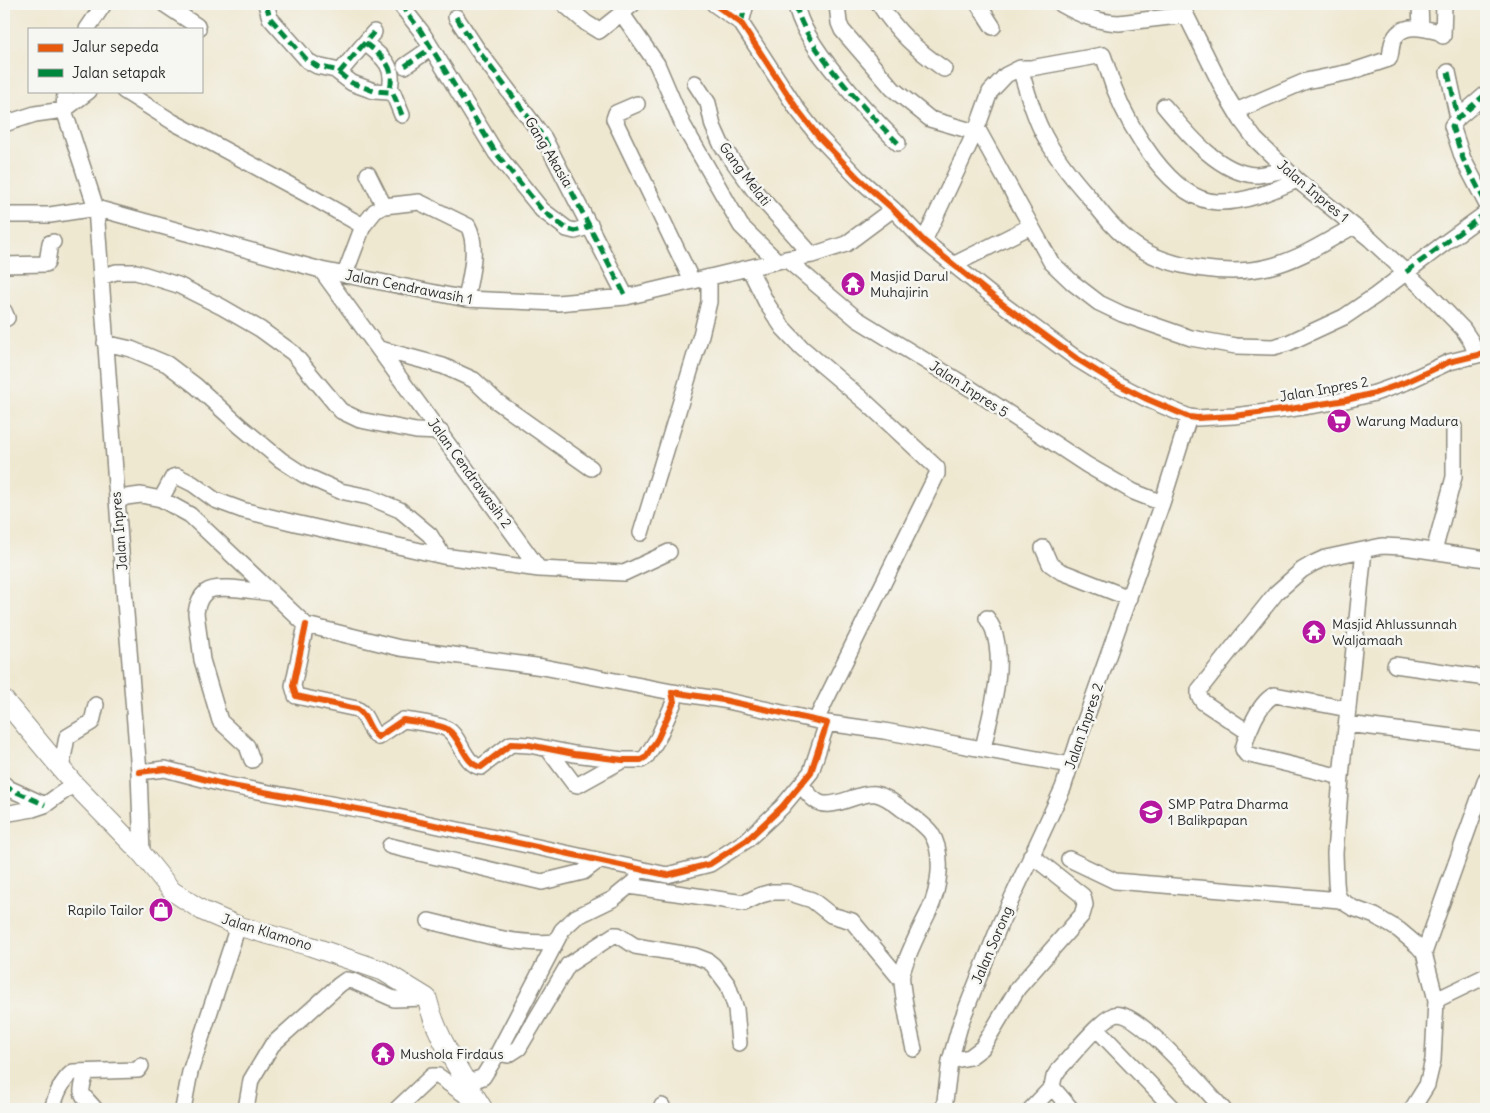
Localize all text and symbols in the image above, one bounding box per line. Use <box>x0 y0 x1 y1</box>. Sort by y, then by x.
legend <box>28 28 202 92</box>
text: Jalur sepeda <box>72 37 159 56</box>
text: Jalan setapak <box>72 63 166 82</box>
street label: Gang Akasia <box>521 114 577 190</box>
street label: Gang Melati <box>715 139 775 209</box>
street label: Jalan Inpres 1 <box>1274 156 1352 226</box>
street label: Jalan Cendrawasih 1 <box>344 266 474 308</box>
place label: Masjid Darul Muhajirin <box>870 267 948 301</box>
temple icon: Masjid Darul Muhajirin <box>840 271 866 297</box>
street label: Jalan Inpres 5 <box>926 357 1012 421</box>
street label: Jalan Inpres 2 <box>1278 372 1370 406</box>
supermarket icon: Warung Madura <box>1326 408 1352 434</box>
place label: Warung Madura <box>1356 412 1459 430</box>
street label: Jalan Cendrawasih 2 <box>424 415 516 532</box>
street label: Jalan Inpres <box>107 491 131 571</box>
place label: Masjid Ahlussunnah Waljamaah <box>1332 615 1457 649</box>
temple icon: Masjid Ahlussunnah Waljamaah <box>1301 619 1327 645</box>
street label: Jalan Inpres 2 <box>1061 680 1107 771</box>
place label: SMP Patra Dharma 1 Balikpapan <box>1168 795 1289 829</box>
school or university icon: SMP Patra Dharma 1 Balikpapan <box>1138 799 1164 825</box>
shop icon: Rapilo Tailor <box>148 897 174 923</box>
place label: Rapilo Tailor <box>67 901 144 919</box>
street label: Jalan Sorong <box>968 903 1016 987</box>
street label: Jalan Klamono <box>220 910 314 954</box>
temple icon: Mushola Firdaus <box>370 1041 396 1067</box>
place label: Mushola Firdaus <box>400 1045 504 1063</box>

